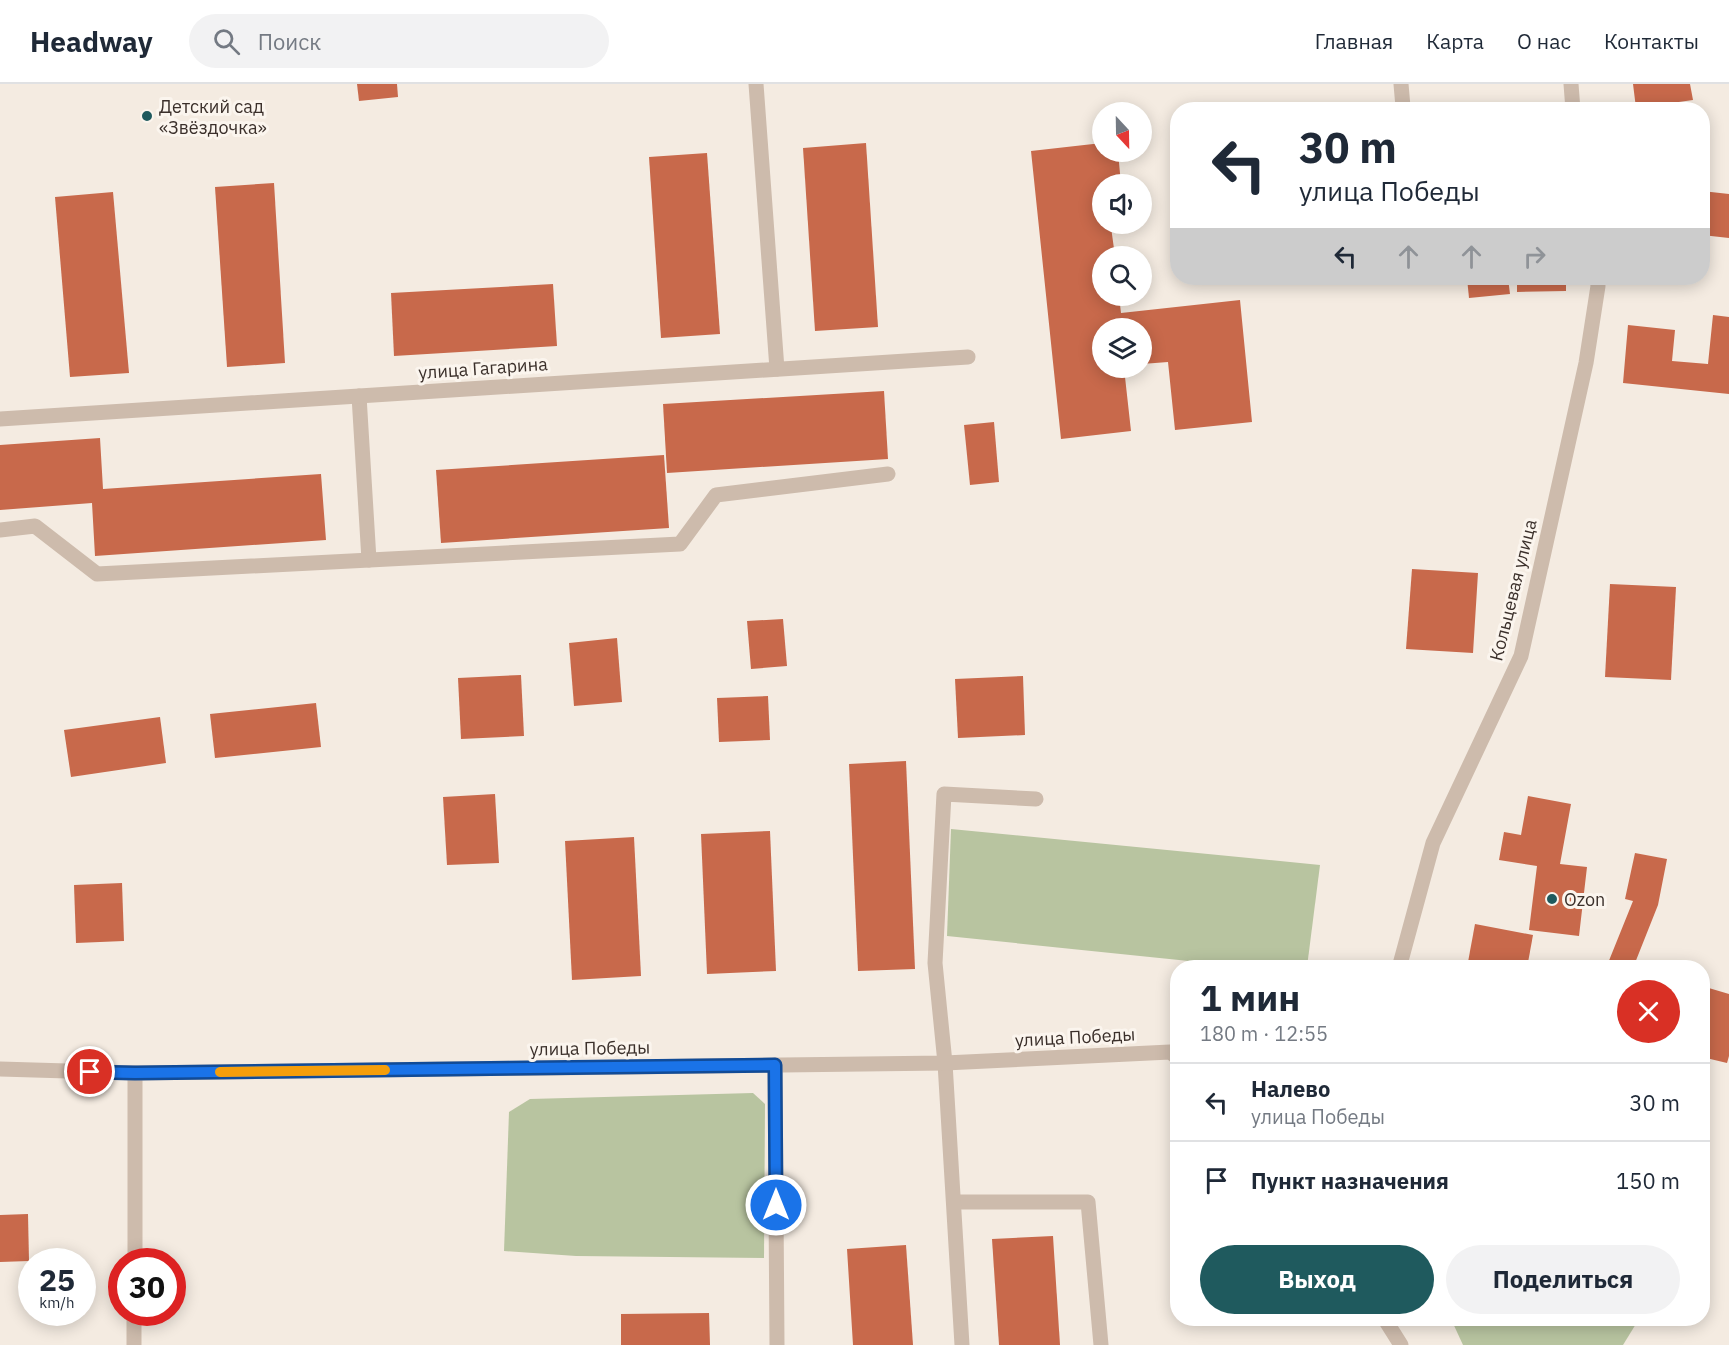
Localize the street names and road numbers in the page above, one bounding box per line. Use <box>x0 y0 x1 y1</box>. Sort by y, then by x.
street label: улица Гагарина <box>418 352 549 384</box>
street label: Кольцевая улица <box>1484 517 1542 663</box>
street label: улица Победы <box>1014 1022 1136 1052</box>
street label: улица Победы <box>530 1035 650 1061</box>

